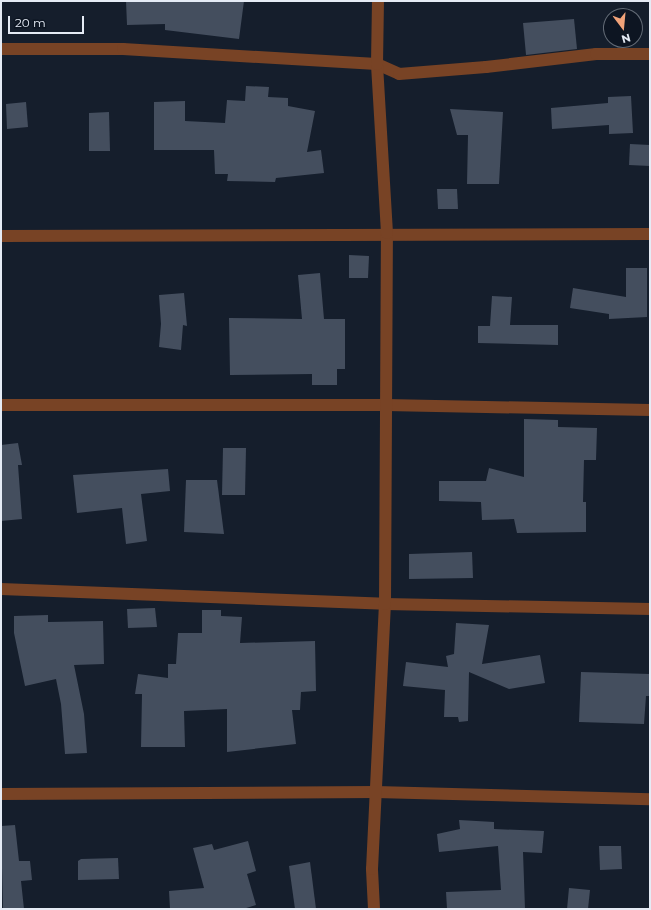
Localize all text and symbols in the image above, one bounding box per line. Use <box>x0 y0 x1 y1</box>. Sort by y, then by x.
scale bar <box>10 8 86 34</box>
north arrow <box>603 8 643 48</box>
text: 20 m <box>15 15 46 30</box>
text: N <box>620 31 632 47</box>

